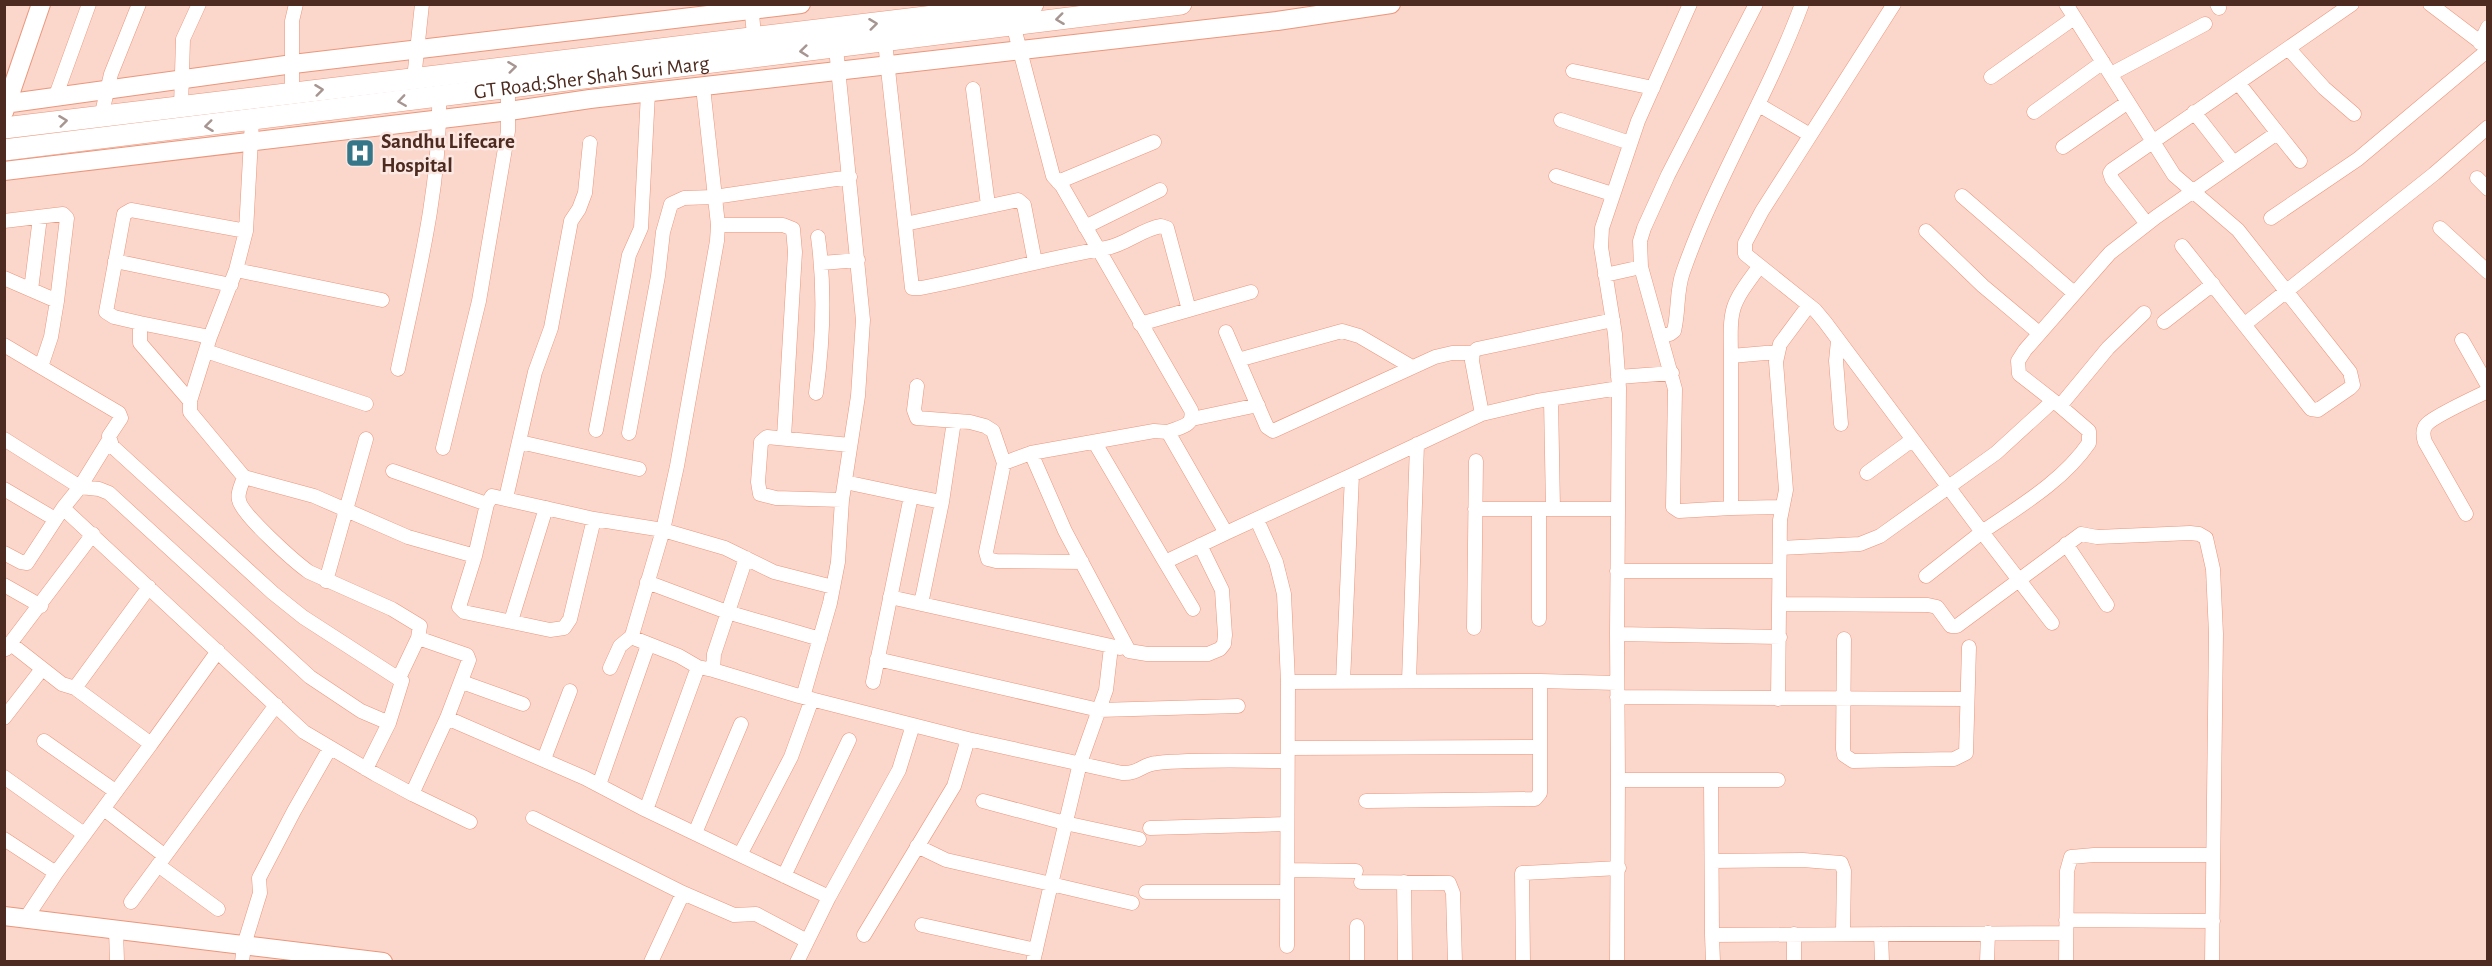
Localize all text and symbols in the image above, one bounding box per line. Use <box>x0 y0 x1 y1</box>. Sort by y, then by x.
one-way arrow <box>1056 12 1065 24</box>
one-way arrow <box>868 18 877 31</box>
one-way arrow <box>800 44 809 57</box>
street label: GT Road;Sher Shah Suri Marg <box>473 52 711 102</box>
one-way arrow <box>508 61 517 74</box>
one-way arrow <box>314 85 323 97</box>
one-way arrow <box>398 94 407 106</box>
one-way arrow <box>58 115 67 128</box>
one-way arrow <box>204 119 214 132</box>
place label: Sandhu Lifecare Hospital <box>381 131 515 176</box>
hospital icon: Sandhu Lifecare Hospital <box>344 137 376 169</box>

